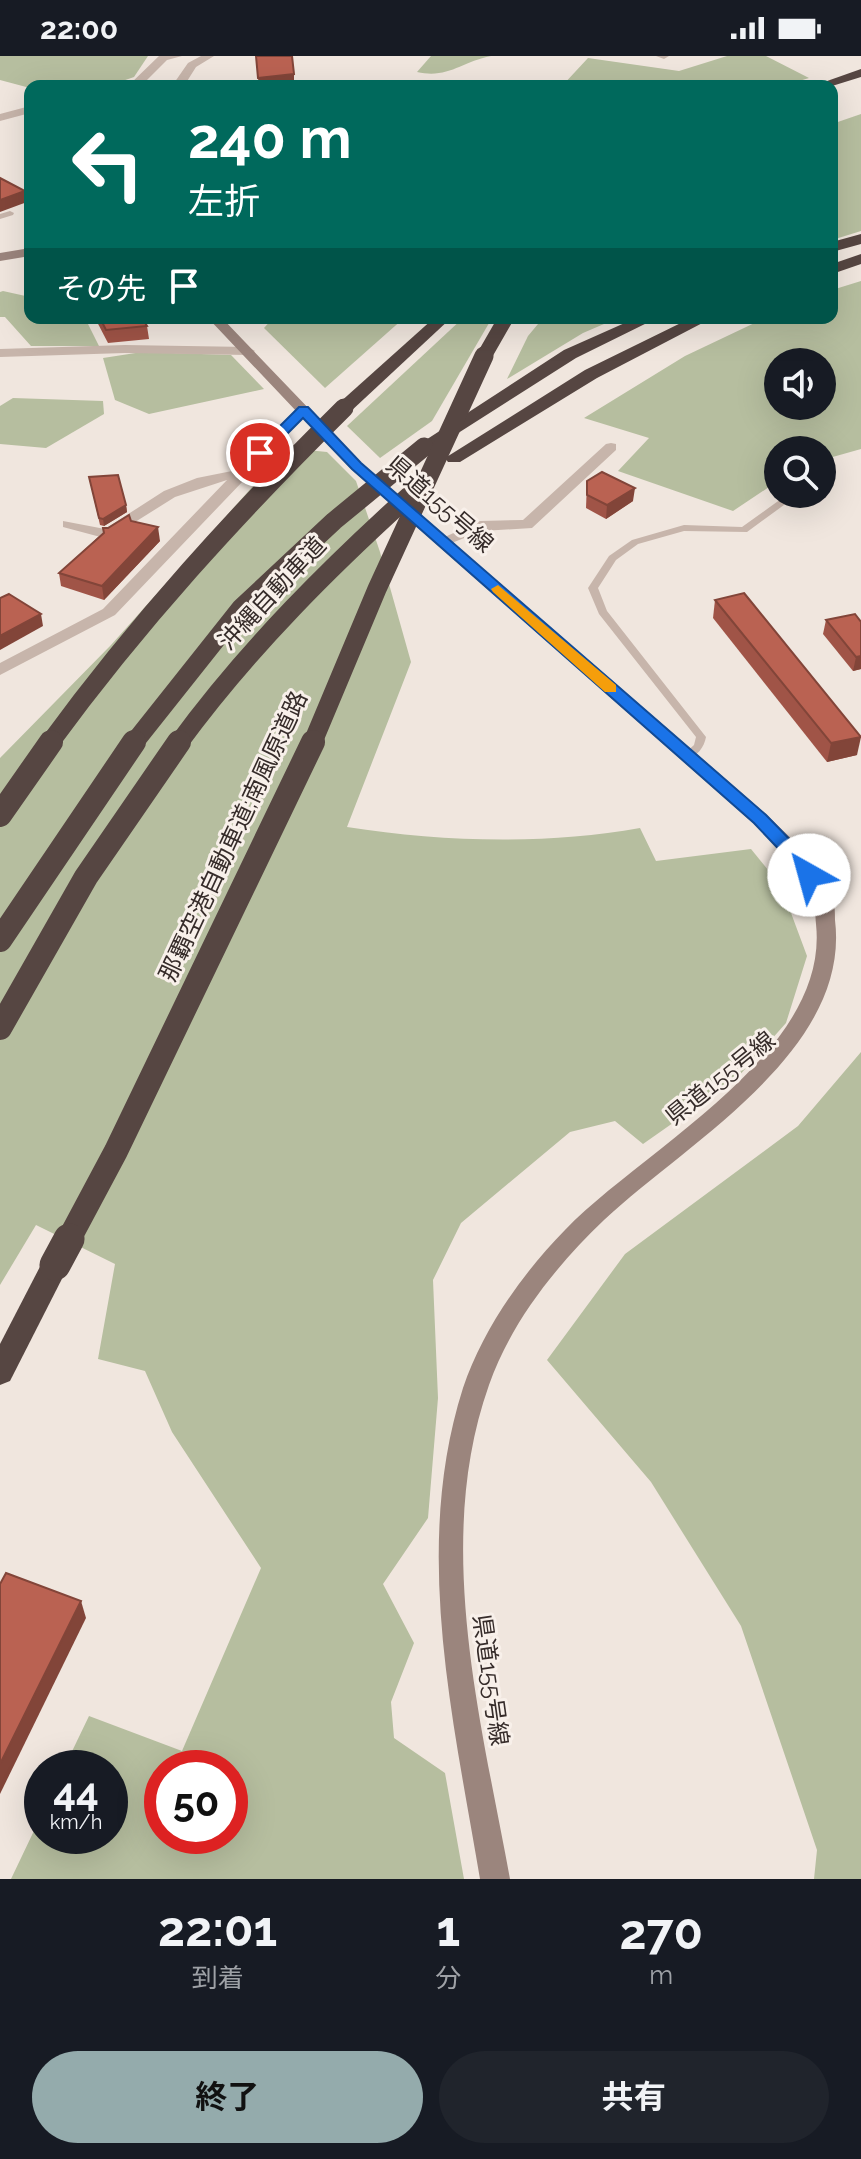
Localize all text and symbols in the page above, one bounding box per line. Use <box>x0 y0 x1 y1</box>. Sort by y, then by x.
text: 22:00 <box>40 11 118 46</box>
text: 240 m <box>188 105 352 171</box>
icon: left <box>56 112 160 216</box>
text: 左折 <box>188 180 260 222</box>
icon: arrive <box>162 264 206 308</box>
text: その先 <box>56 271 146 306</box>
map controls <box>764 348 836 508</box>
button: sound <box>764 348 836 420</box>
pin <box>226 419 294 487</box>
icon: arrive <box>238 431 282 475</box>
button: search <box>764 436 836 508</box>
street label: 県道155号線 <box>381 450 499 558</box>
street label: 沖縄自動車道 <box>212 530 332 656</box>
street label: 那覇空港自動車道;南風原道路 <box>153 686 313 986</box>
position arrow <box>767 833 851 917</box>
street label: 県道155号線 <box>659 1025 781 1131</box>
street label: 県道155号線 <box>467 1612 515 1748</box>
speed limit sign: 50 <box>144 1750 248 1854</box>
text: 44 <box>53 1768 99 1815</box>
text: km/h <box>50 1810 102 1834</box>
text: 22:01 <box>158 1901 277 1957</box>
text: 1 <box>436 1901 460 1957</box>
text: 270 <box>619 1904 703 1960</box>
text: m <box>649 1960 673 1990</box>
text: 到着 <box>192 1963 244 1993</box>
text: 分 <box>435 1963 461 1993</box>
button: 終了 <box>32 2051 423 2143</box>
button: 共有 <box>439 2051 829 2143</box>

